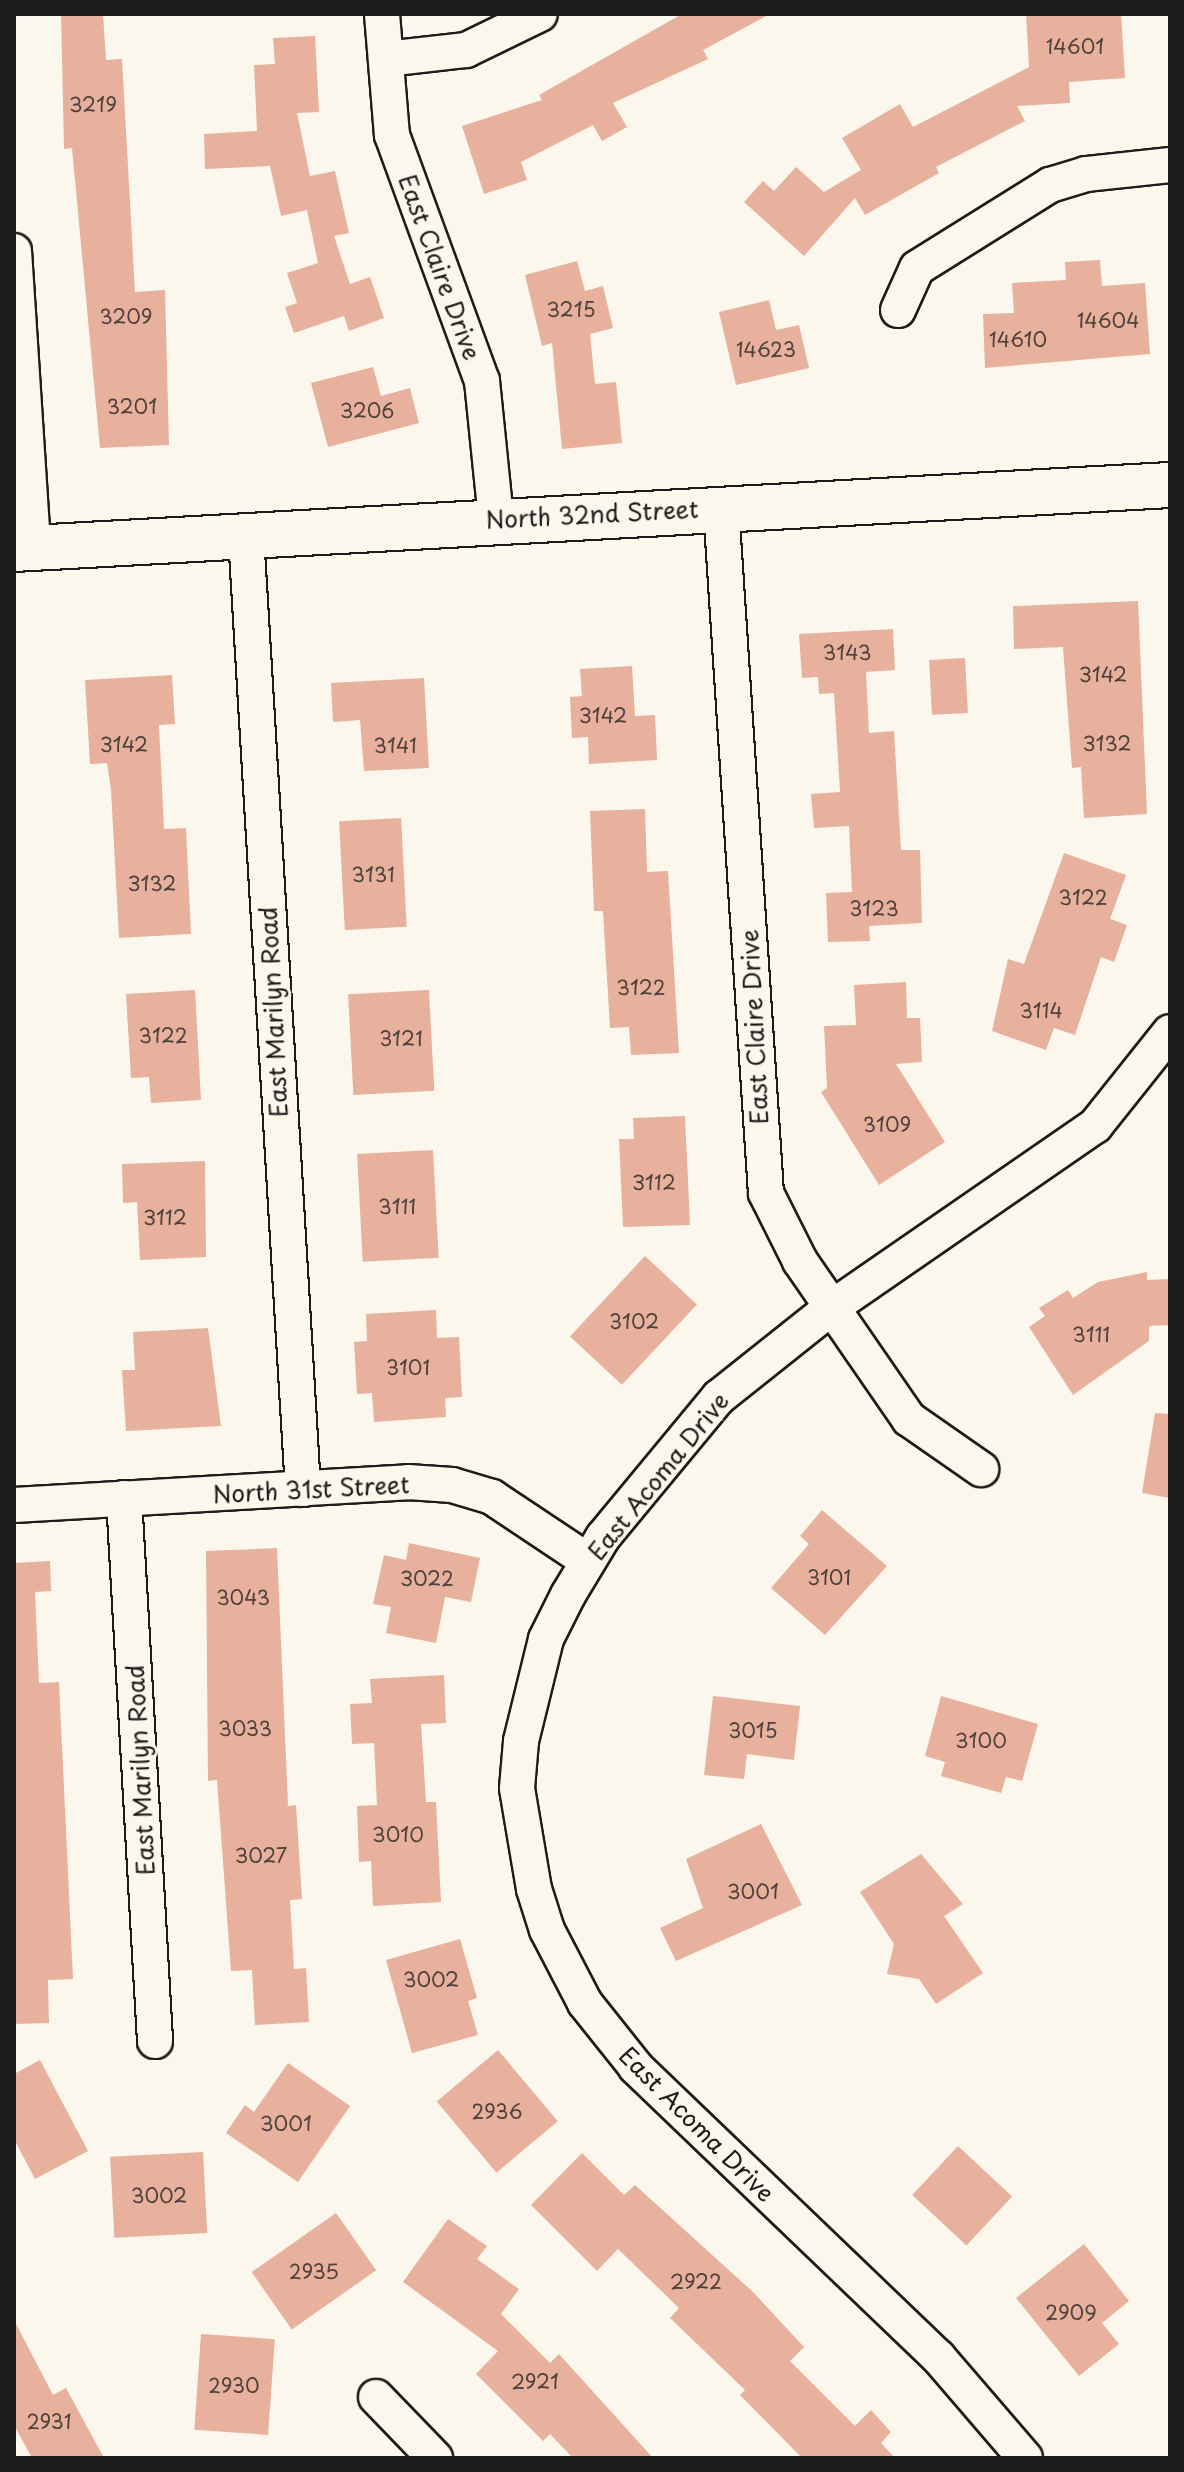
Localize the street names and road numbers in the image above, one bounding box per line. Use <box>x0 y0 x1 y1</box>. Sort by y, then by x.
street label: East Claire Drive <box>393 170 487 364</box>
street label: North 32nd Street <box>484 494 700 534</box>
street label: East Marilyn Road <box>253 905 293 1119</box>
street label: East Claire Drive <box>735 929 773 1125</box>
street label: East Acoma Drive <box>581 1386 735 1566</box>
street label: North 31st Street <box>209 1469 413 1509</box>
street label: East Marilyn Road <box>120 1663 160 1877</box>
street label: East Acoma Drive <box>613 2040 781 2208</box>

